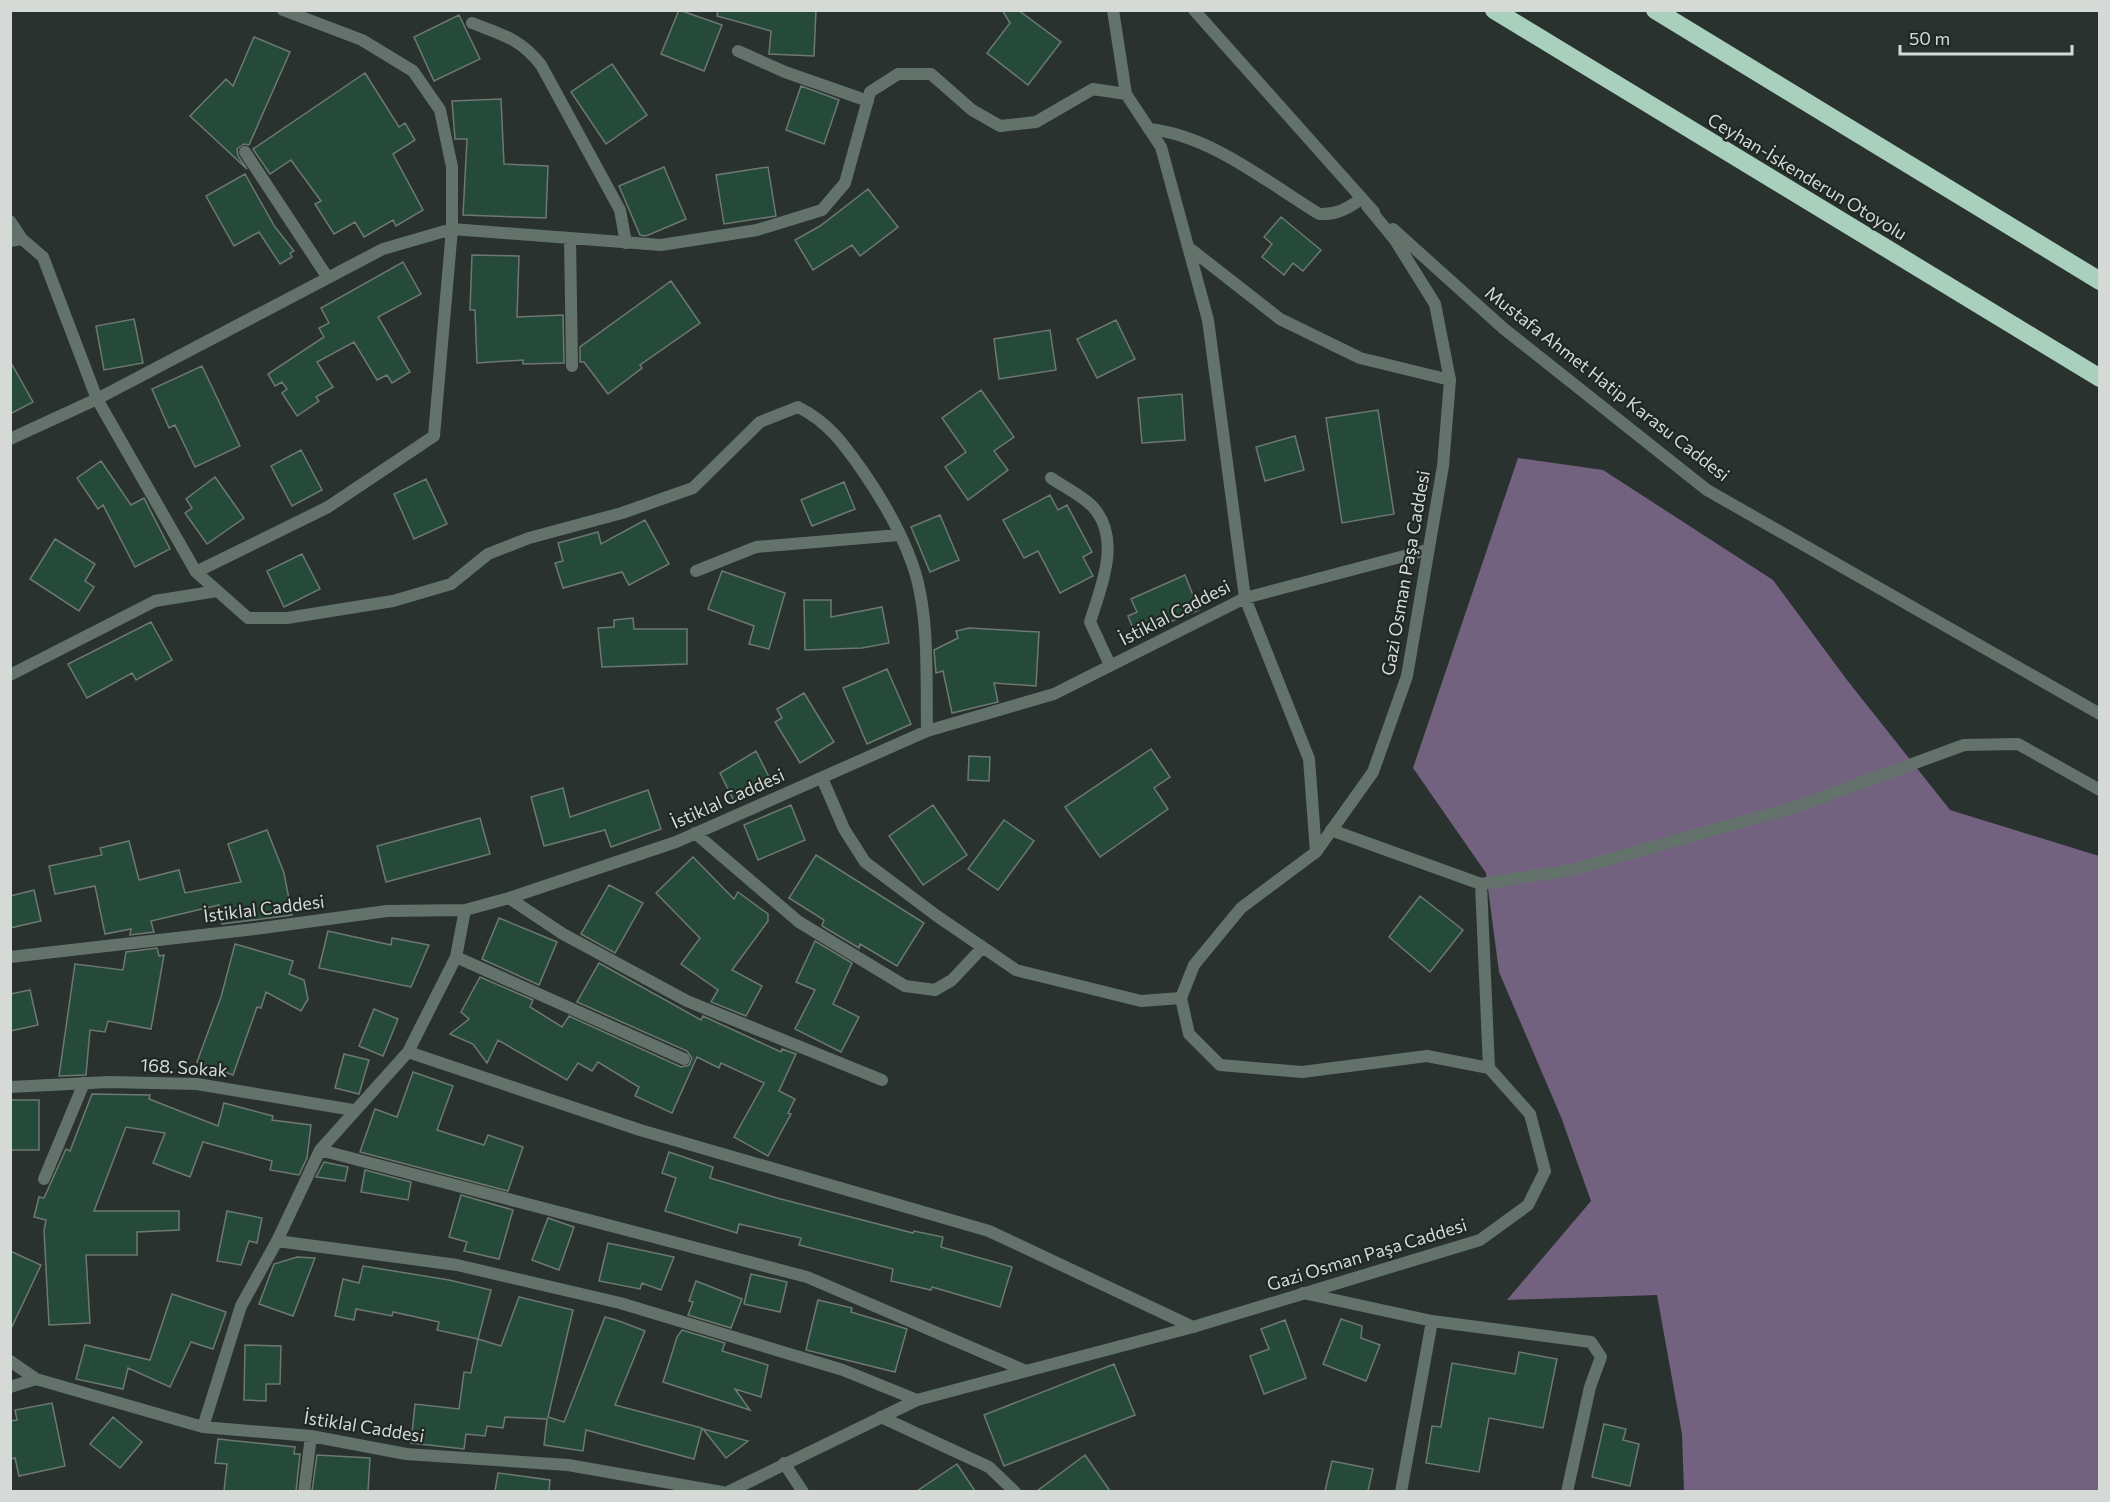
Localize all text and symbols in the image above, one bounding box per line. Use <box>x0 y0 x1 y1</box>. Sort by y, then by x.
scale bar <box>1900 18 2072 56</box>
text: 50 m <box>1909 27 1950 49</box>
street label: Ceyhan-İskenderun Otoyolu <box>1704 108 1911 244</box>
street label: Mustafa Ahmet Hatip Karasu Caddesi <box>1481 281 1734 485</box>
street label: Gazi Osman Paşa Caddesi <box>1376 468 1434 677</box>
street label: İstiklal Caddesi <box>1115 575 1234 650</box>
street label: İstiklal Caddesi <box>667 763 788 833</box>
street label: İstiklal Caddesi <box>202 890 326 926</box>
street label: 168. Sokak <box>140 1053 229 1081</box>
street label: Gazi Osman Paşa Caddesi <box>1264 1213 1469 1295</box>
street label: İstiklal Caddesi <box>302 1406 426 1446</box>

